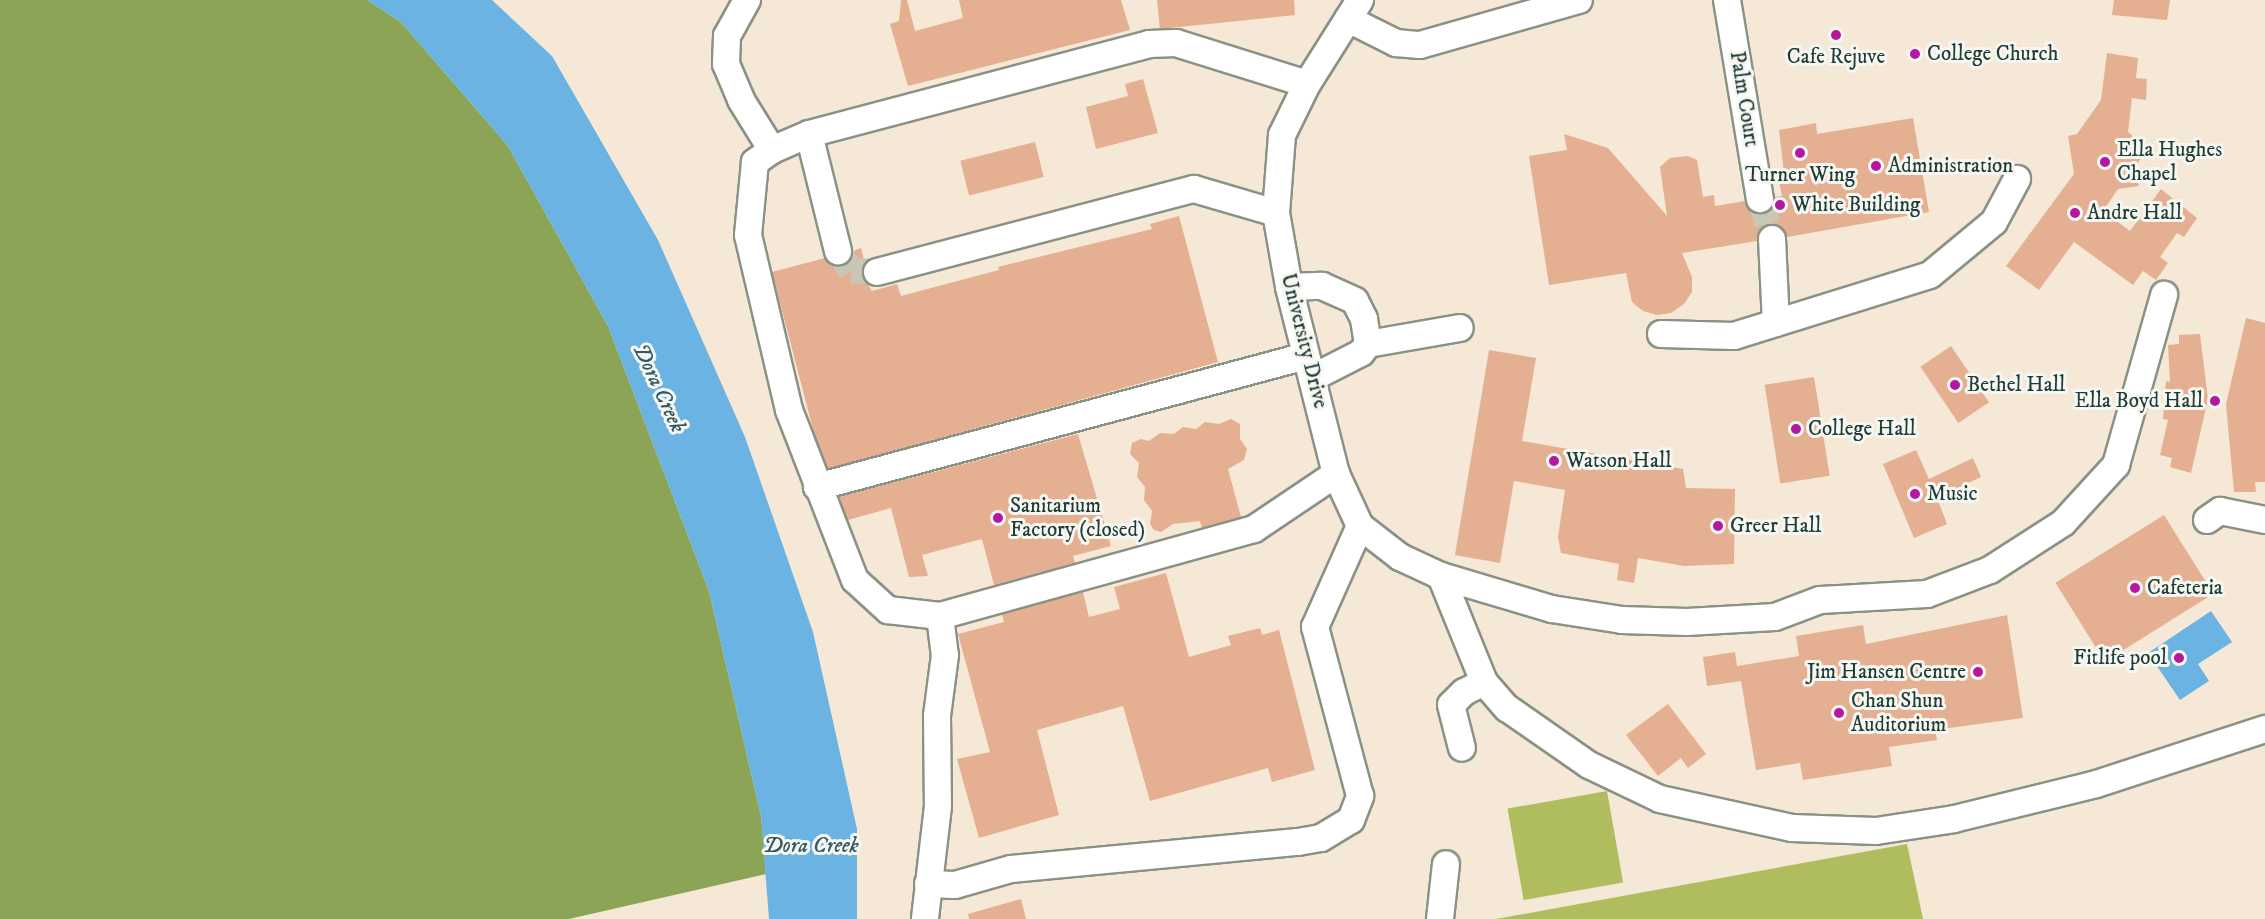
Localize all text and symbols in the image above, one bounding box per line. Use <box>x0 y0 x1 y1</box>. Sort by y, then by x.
marker: Cafe Rejuve <box>1829 28 1843 42</box>
place label: College Church <box>1927 41 2059 67</box>
place label: Cafe Rejuve <box>1787 44 1885 70</box>
marker: College Church <box>1908 47 1922 61</box>
street label: Palm Court <box>1724 49 1764 149</box>
place label: Ella Hughes Chapel <box>2117 137 2222 187</box>
marker: Turner Wing <box>1793 146 1807 160</box>
place label: Administration <box>1888 153 2013 179</box>
marker: Ella Hughes Chapel <box>2098 155 2112 169</box>
marker: Administration <box>1869 159 1883 173</box>
place label: Turner Wing <box>1745 162 1855 188</box>
place label: White Building <box>1792 192 1920 218</box>
marker: White Building <box>1773 198 1787 212</box>
place label: Andre Hall <box>2087 200 2182 226</box>
marker: Andre Hall <box>2068 206 2082 220</box>
street label: University Drive <box>1275 271 1333 411</box>
water label: Dora Creek <box>627 339 691 437</box>
place label: Bethel Hall <box>1967 372 2065 398</box>
marker: Bethel Hall <box>1948 378 1962 392</box>
place label: Ella Boyd Hall <box>2075 388 2203 414</box>
marker: Ella Boyd Hall <box>2208 394 2222 408</box>
place label: College Hall <box>1808 416 1916 442</box>
marker: College Hall <box>1789 422 1803 436</box>
place label: Watson Hall <box>1566 448 1672 474</box>
marker: Watson Hall <box>1547 454 1561 468</box>
place label: Music <box>1927 481 1977 507</box>
marker: Music <box>1908 487 1922 501</box>
place label: Sanitarium Factory (closed) <box>1010 493 1145 543</box>
marker: Sanitarium Factory (closed) <box>991 511 1005 525</box>
place label: Greer Hall <box>1730 513 1821 539</box>
marker: Greer Hall <box>1711 519 1725 533</box>
place label: Cafeteria <box>2147 575 2223 601</box>
marker: Cafeteria <box>2128 581 2142 595</box>
place label: Fitlife pool <box>2073 645 2167 671</box>
marker: Fitlife pool <box>2172 651 2186 665</box>
place label: Jim Hansen Centre <box>1807 659 1966 685</box>
marker: Jim Hansen Centre <box>1971 665 1985 679</box>
place label: Chan Shun Auditorium <box>1851 688 1946 738</box>
marker: Chan Shun Auditorium <box>1832 706 1846 720</box>
water label: Dora Creek <box>763 833 859 859</box>

